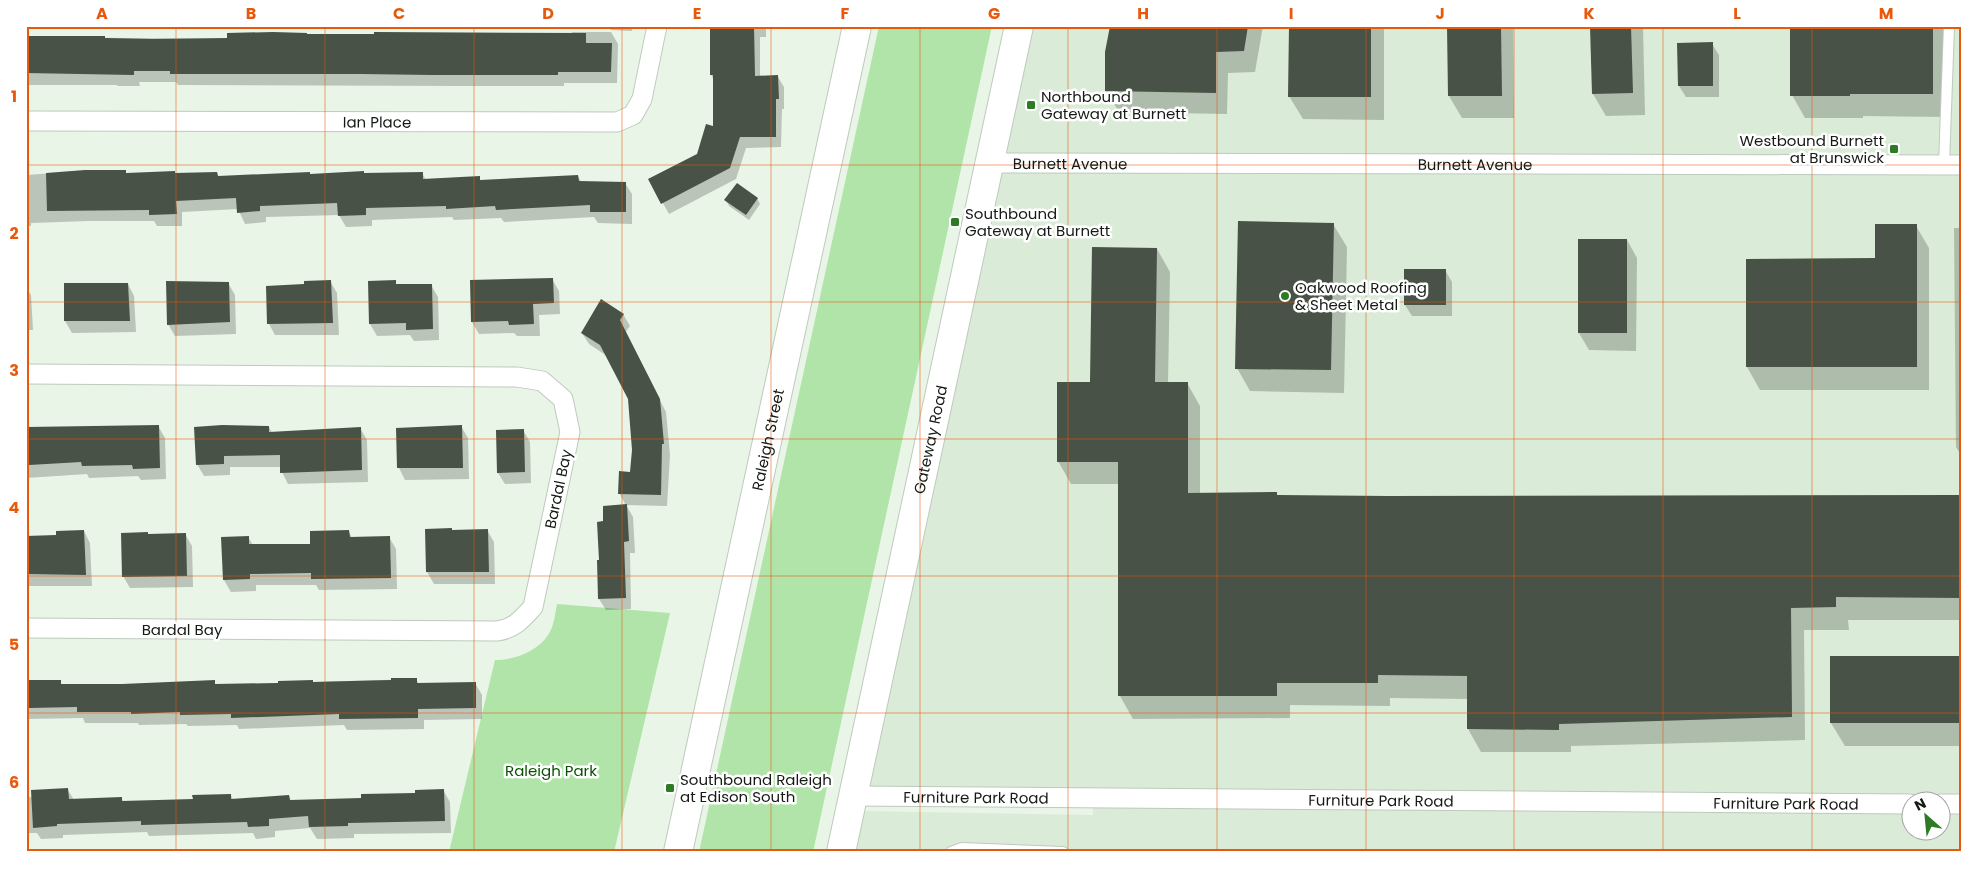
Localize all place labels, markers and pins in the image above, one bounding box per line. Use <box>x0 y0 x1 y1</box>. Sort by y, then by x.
place label: Northbound Gateway at Burnett <box>1041 86 1186 124</box>
marker: Northbound Gateway at Burnett <box>1025 99 1037 111</box>
place label: Westbound Burnett at Brunswick <box>1739 130 1884 168</box>
marker: Westbound Burnett at Brunswick <box>1888 143 1900 155</box>
place label: Southbound Gateway at Burnett <box>965 203 1110 241</box>
marker: Southbound Gateway at Burnett <box>949 216 961 228</box>
place label: Oakwood Roofing & Sheet Metal <box>1295 277 1427 315</box>
marker: Oakwood Roofing & Sheet Metal <box>1279 290 1291 302</box>
place label: Southbound Raleigh at Edison South <box>680 769 832 807</box>
marker: Southbound Raleigh at Edison South <box>664 782 676 794</box>

